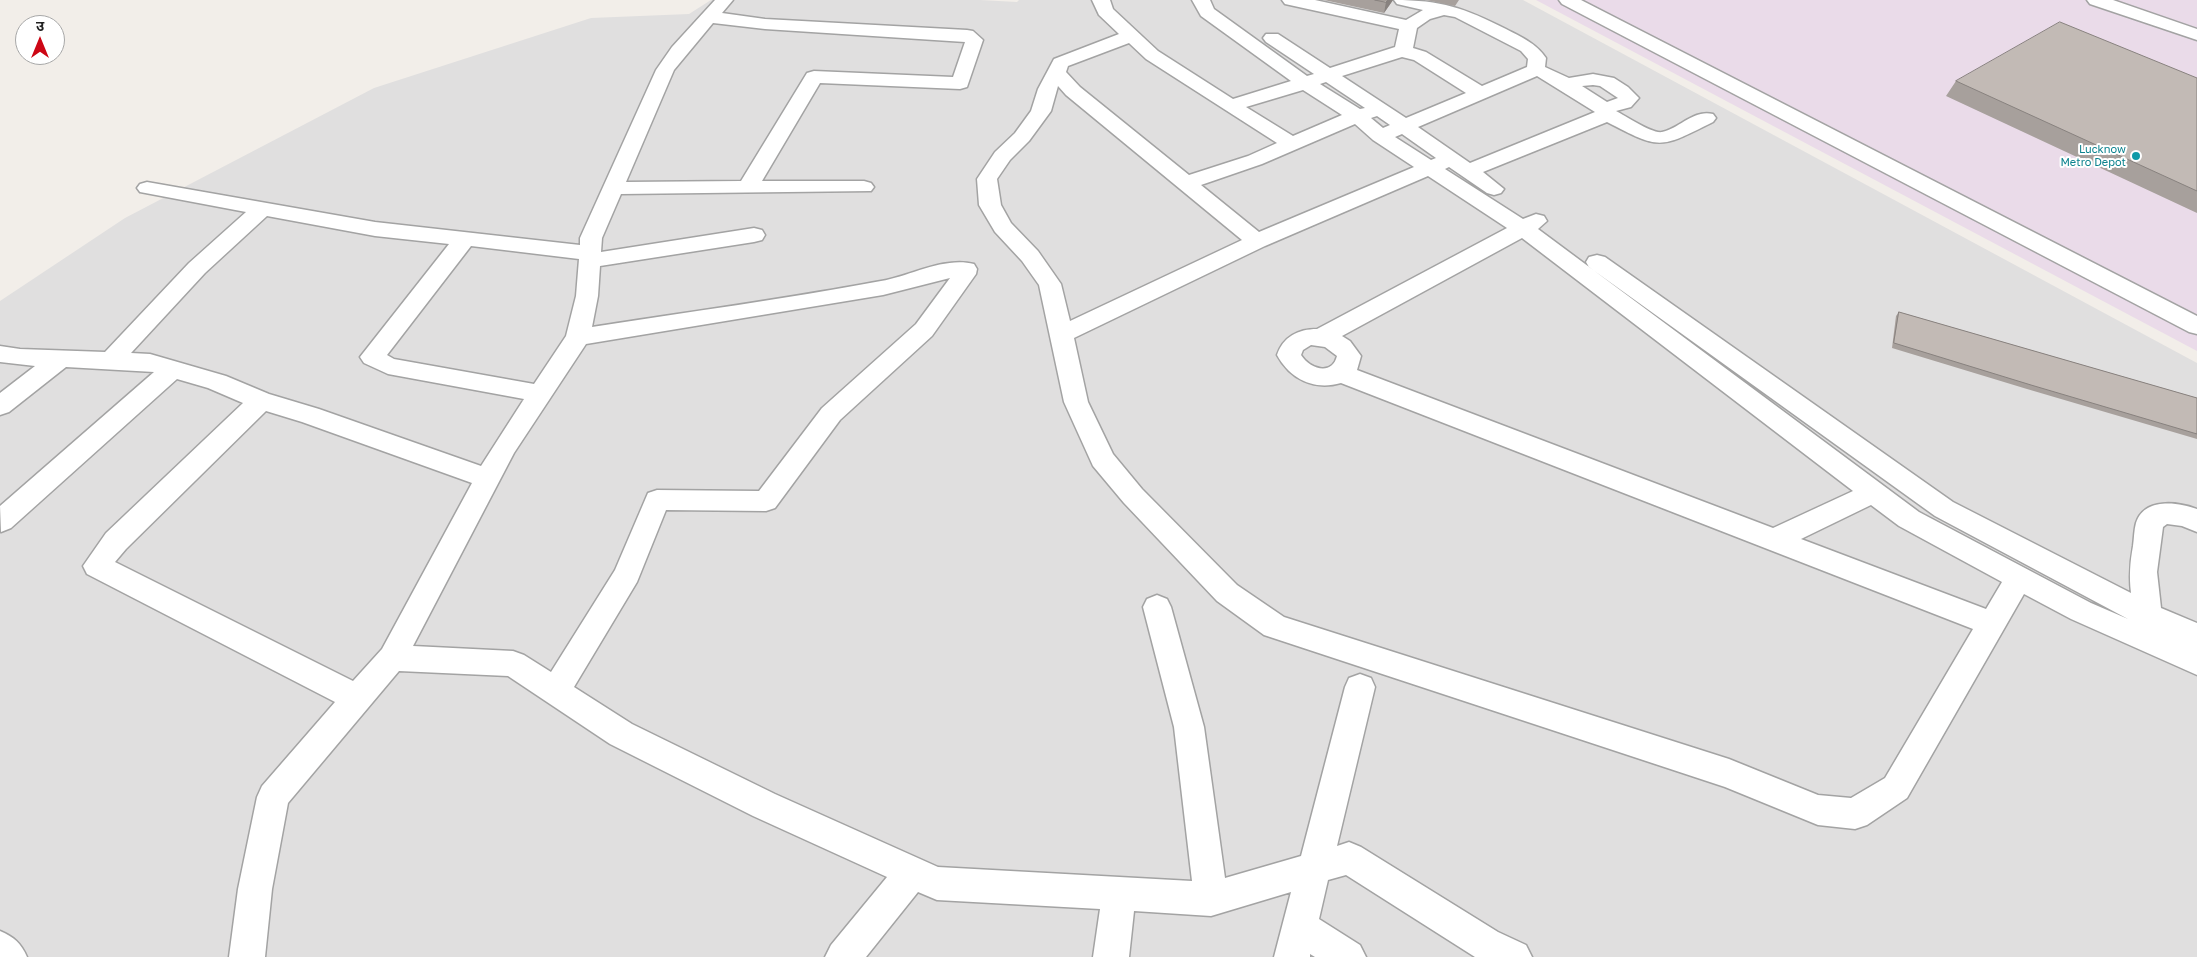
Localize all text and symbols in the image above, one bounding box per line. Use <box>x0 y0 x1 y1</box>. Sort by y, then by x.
north arrow <box>15 15 65 65</box>
text: उ <box>36 17 44 34</box>
place label: Lucknow Metro Depot <box>2060 143 2126 169</box>
marker: Lucknow Metro Depot <box>2130 150 2142 162</box>

